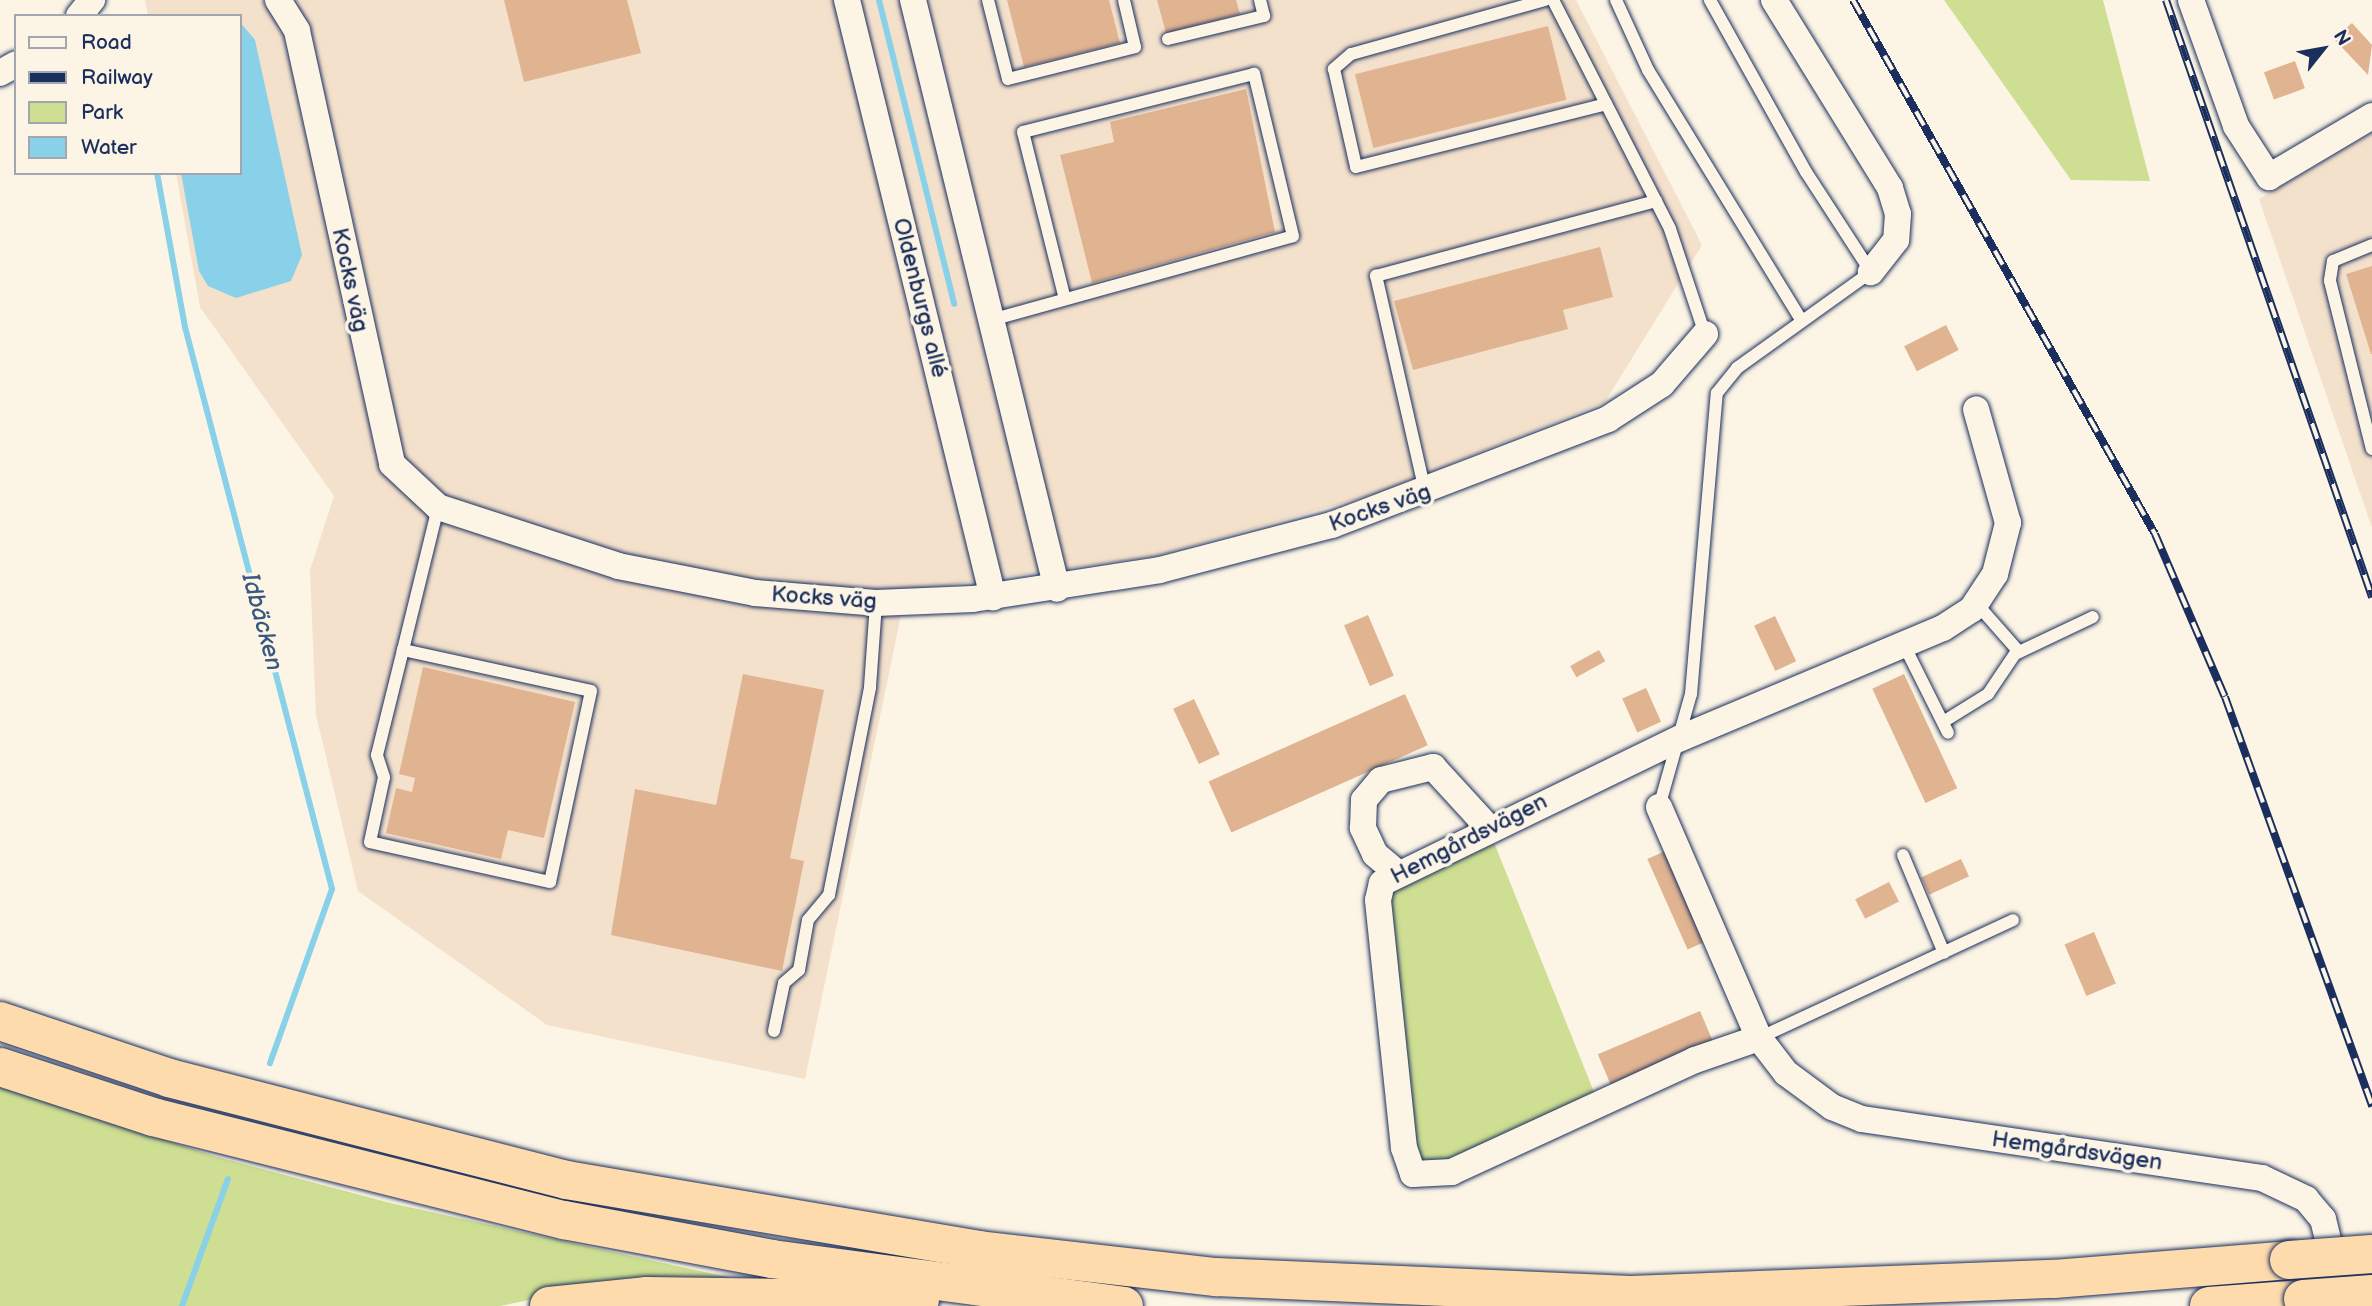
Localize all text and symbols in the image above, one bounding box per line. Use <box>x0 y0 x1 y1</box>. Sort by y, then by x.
legend <box>14 14 242 175</box>
north arrow <box>2288 14 2358 84</box>
text: N <box>2328 26 2355 50</box>
text: Road <box>81 30 132 55</box>
text: Railway <box>81 65 153 90</box>
text: Park <box>81 100 123 125</box>
text: Water <box>81 135 137 160</box>
street label: Oldenburgs allé <box>887 215 953 381</box>
street label: Kocks väg <box>326 225 374 335</box>
street label: Kocks väg <box>1325 478 1435 538</box>
water label: Idbäcken <box>235 570 289 674</box>
street label: Kocks väg <box>770 581 878 615</box>
street label: Hemgårdsvägen <box>1386 788 1552 890</box>
street label: Hemgårdsvägen <box>1990 1125 2164 1177</box>

